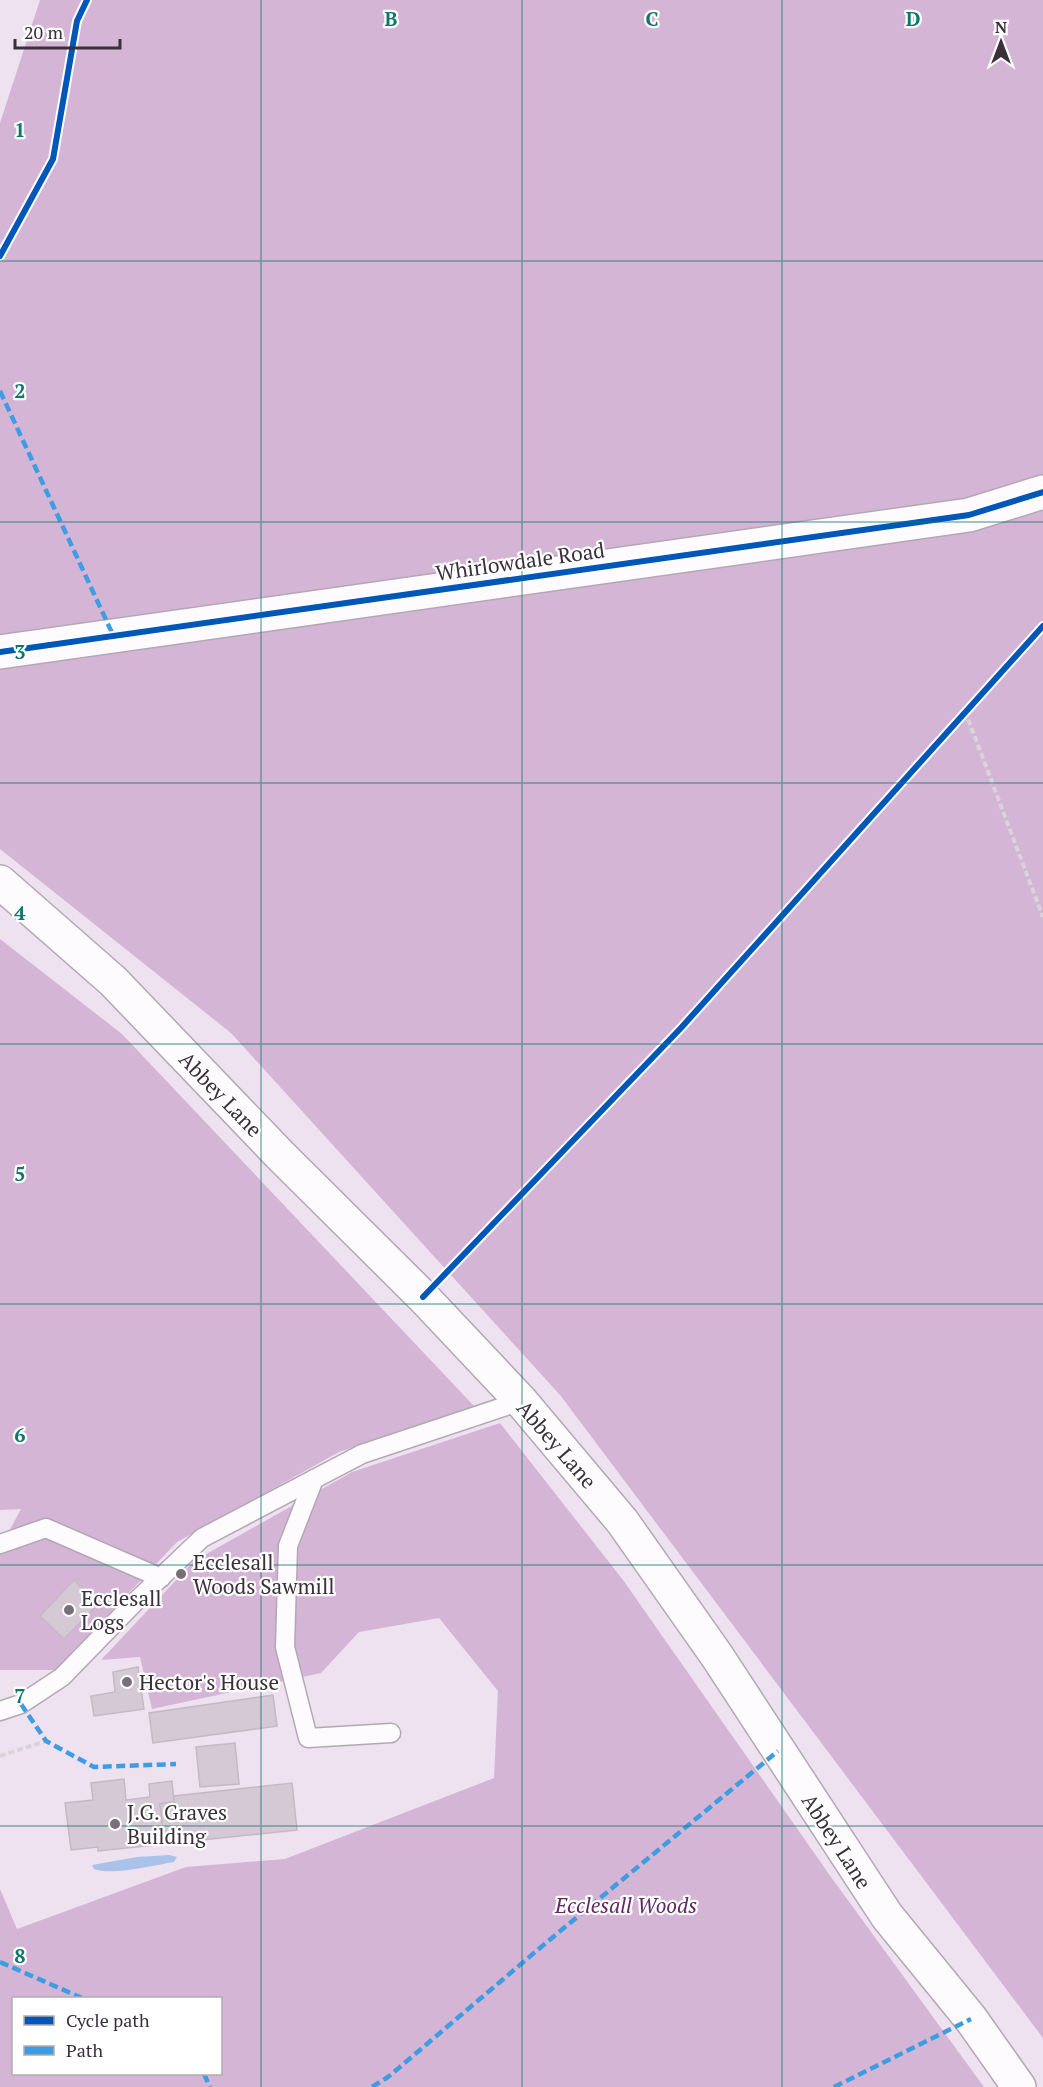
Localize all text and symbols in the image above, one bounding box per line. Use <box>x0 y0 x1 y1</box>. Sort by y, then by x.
text: B <box>385 5 398 32</box>
text: C <box>645 5 659 32</box>
text: D <box>906 5 920 32</box>
scale bar <box>15 12 120 50</box>
north arrow <box>971 12 1031 72</box>
text: N <box>995 16 1007 38</box>
text: 20 m <box>24 20 64 44</box>
text: 1 <box>14 116 26 143</box>
text: 2 <box>14 377 26 404</box>
street label: Whirlowdale Road <box>434 535 607 587</box>
text: 3 <box>14 638 26 665</box>
text: 4 <box>14 899 26 926</box>
street label: Abbey Lane <box>173 1045 269 1143</box>
text: 5 <box>14 1160 26 1187</box>
street label: Abbey Lane <box>511 1394 603 1494</box>
text: 6 <box>14 1421 26 1448</box>
place label: Ecclesall Woods Sawmill <box>193 1548 335 1600</box>
marker: Ecclesall Woods Sawmill <box>174 1567 188 1581</box>
place label: Ecclesall Logs <box>81 1584 162 1636</box>
marker: Ecclesall Logs <box>62 1603 76 1617</box>
place label: Hector's House <box>139 1668 279 1696</box>
marker: Hector's House <box>120 1675 134 1689</box>
text: 7 <box>14 1682 26 1709</box>
street label: Abbey Lane <box>796 1788 878 1894</box>
place label: J.G. Graves Building <box>127 1798 227 1850</box>
marker: J.G. Graves Building <box>108 1817 122 1831</box>
park label: Ecclesall Woods <box>554 1891 697 1919</box>
text: 8 <box>14 1942 26 1969</box>
legend <box>12 1997 222 2075</box>
text: Cycle path <box>66 2008 150 2032</box>
text: Path <box>66 2038 103 2062</box>

